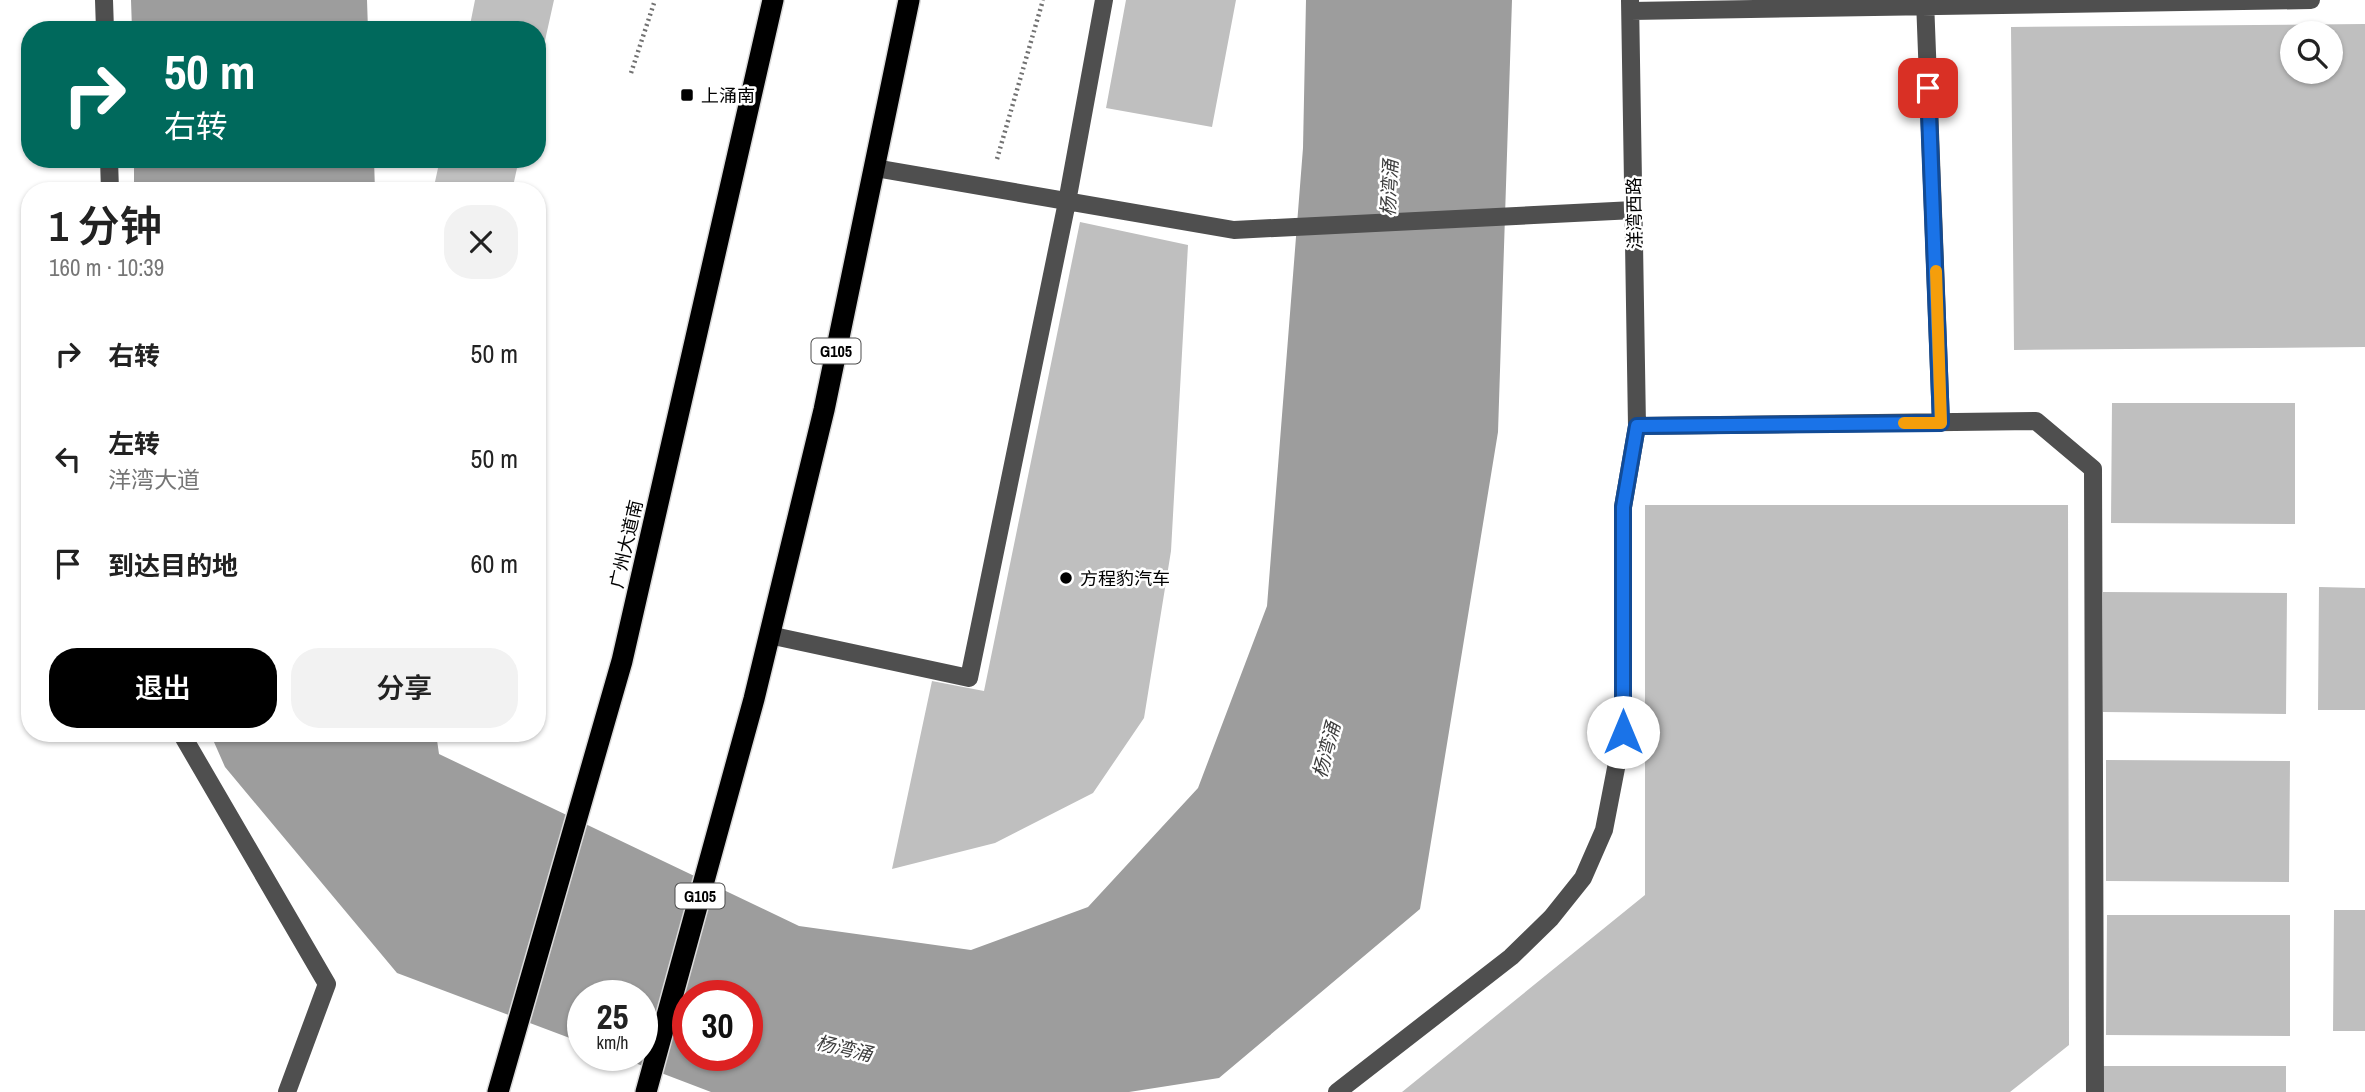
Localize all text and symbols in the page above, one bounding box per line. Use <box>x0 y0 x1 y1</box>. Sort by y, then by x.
map controls <box>2280 21 2343 84</box>
button: search <box>2280 21 2343 84</box>
text: 50 m <box>164 38 256 104</box>
icon: right <box>49 49 140 140</box>
pin <box>1898 58 1958 118</box>
icon: arrive <box>1909 69 1947 107</box>
place label: 上涌南 <box>701 83 755 108</box>
marker: 上涌南 <box>679 87 695 103</box>
text: 右转 <box>164 105 228 148</box>
water label: 杨湾涌 <box>1375 157 1404 217</box>
street label: 洋湾西路 <box>1621 177 1647 249</box>
text: 1 分钟 <box>49 198 162 254</box>
button: close <box>444 205 518 279</box>
text: 160 m · 10:39 <box>49 252 164 283</box>
icon: right <box>49 335 87 373</box>
text: 50 m <box>471 336 518 371</box>
text: 右转 <box>108 338 160 373</box>
road number: G105 <box>812 338 860 364</box>
text: 左转 <box>108 426 160 461</box>
icon: left <box>49 440 87 478</box>
text: 50 m <box>471 441 518 476</box>
text: 洋湾大道 <box>108 464 200 495</box>
street label: 广州大道南 <box>604 497 648 591</box>
icon: arrive <box>49 545 87 583</box>
text: 60 m <box>471 546 518 581</box>
text: 到达目的地 <box>108 548 238 583</box>
place label: 方程豹汽车 <box>1080 566 1170 591</box>
marker: 方程豹汽车 <box>1058 570 1074 586</box>
button: 退出 <box>49 648 277 728</box>
button: 分享 <box>291 648 518 728</box>
position arrow <box>1586 695 1660 769</box>
water label: 杨湾涌 <box>1306 717 1346 781</box>
road number: G105 <box>676 884 724 908</box>
speed limit sign: 30 <box>672 980 763 1071</box>
text: 25 <box>597 993 628 1040</box>
water label: 杨湾涌 <box>813 1029 877 1068</box>
text: km/h <box>597 1030 629 1055</box>

